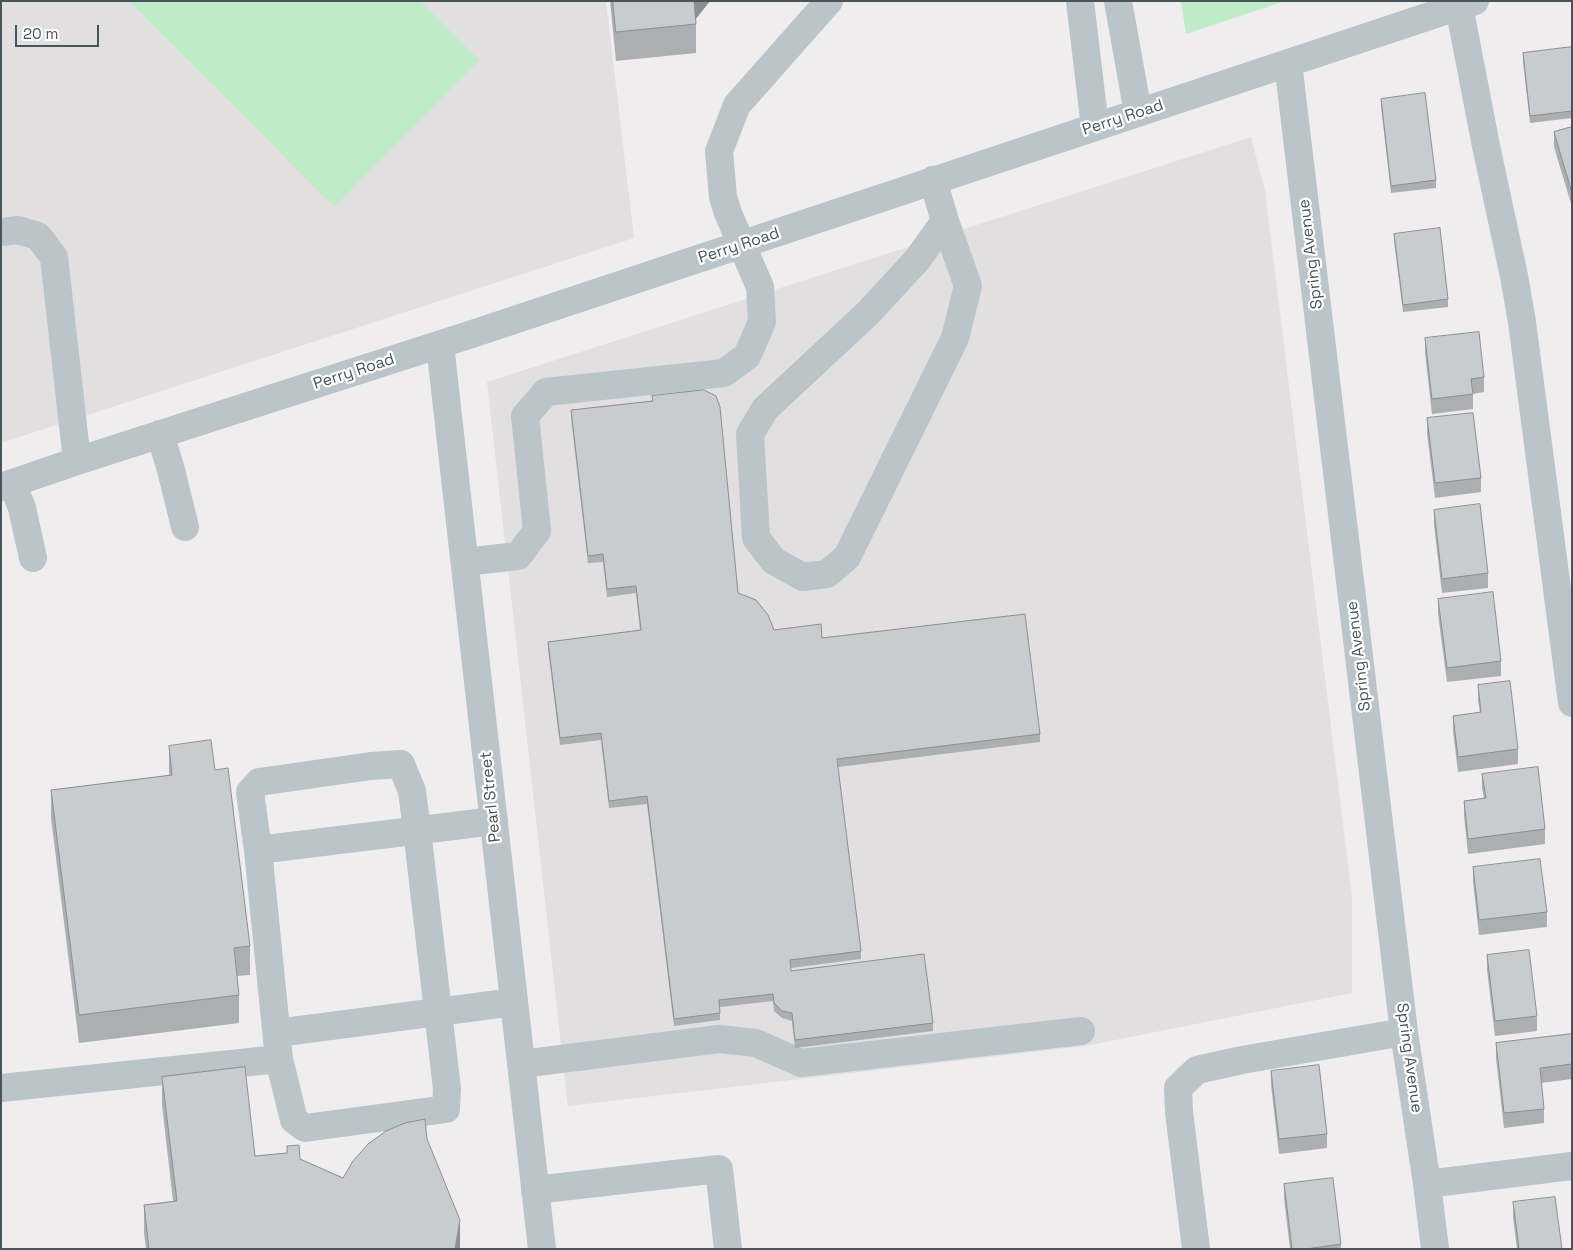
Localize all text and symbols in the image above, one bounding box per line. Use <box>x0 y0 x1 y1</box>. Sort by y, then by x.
scale bar <box>18 15 101 47</box>
text: 20 m <box>23 24 58 43</box>
street label: Perry Road <box>1080 96 1166 140</box>
street label: Spring Avenue <box>1295 198 1327 310</box>
street label: Perry Road <box>696 224 782 268</box>
street label: Perry Road <box>311 350 397 394</box>
street label: Spring Avenue <box>1343 600 1375 712</box>
street label: Pearl Street <box>477 751 505 843</box>
street label: Spring Avenue <box>1392 1002 1426 1114</box>

